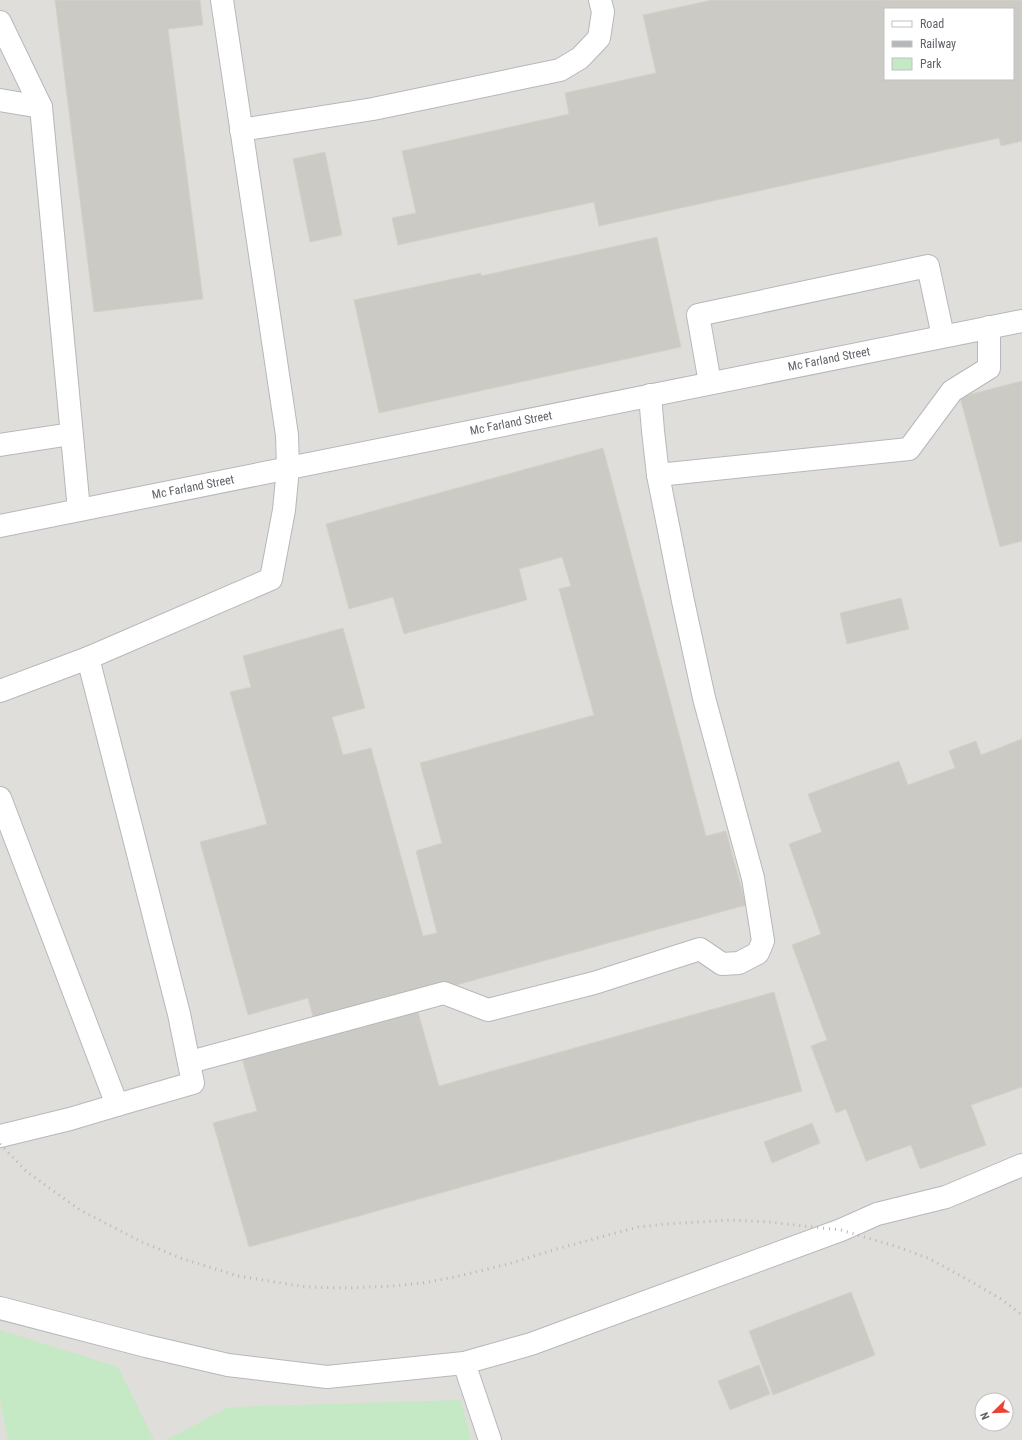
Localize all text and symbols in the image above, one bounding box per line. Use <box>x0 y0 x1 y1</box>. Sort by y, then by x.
legend <box>884 8 1014 80</box>
text: Road <box>920 17 944 31</box>
text: Railway <box>920 37 956 51</box>
text: Park <box>920 57 942 71</box>
street label: Mc Farland Street <box>787 344 872 374</box>
street label: Mc Farland Street <box>469 408 554 438</box>
street label: Mc Farland Street <box>151 472 236 502</box>
north arrow <box>974 1392 1014 1432</box>
text: N <box>978 1410 993 1421</box>

